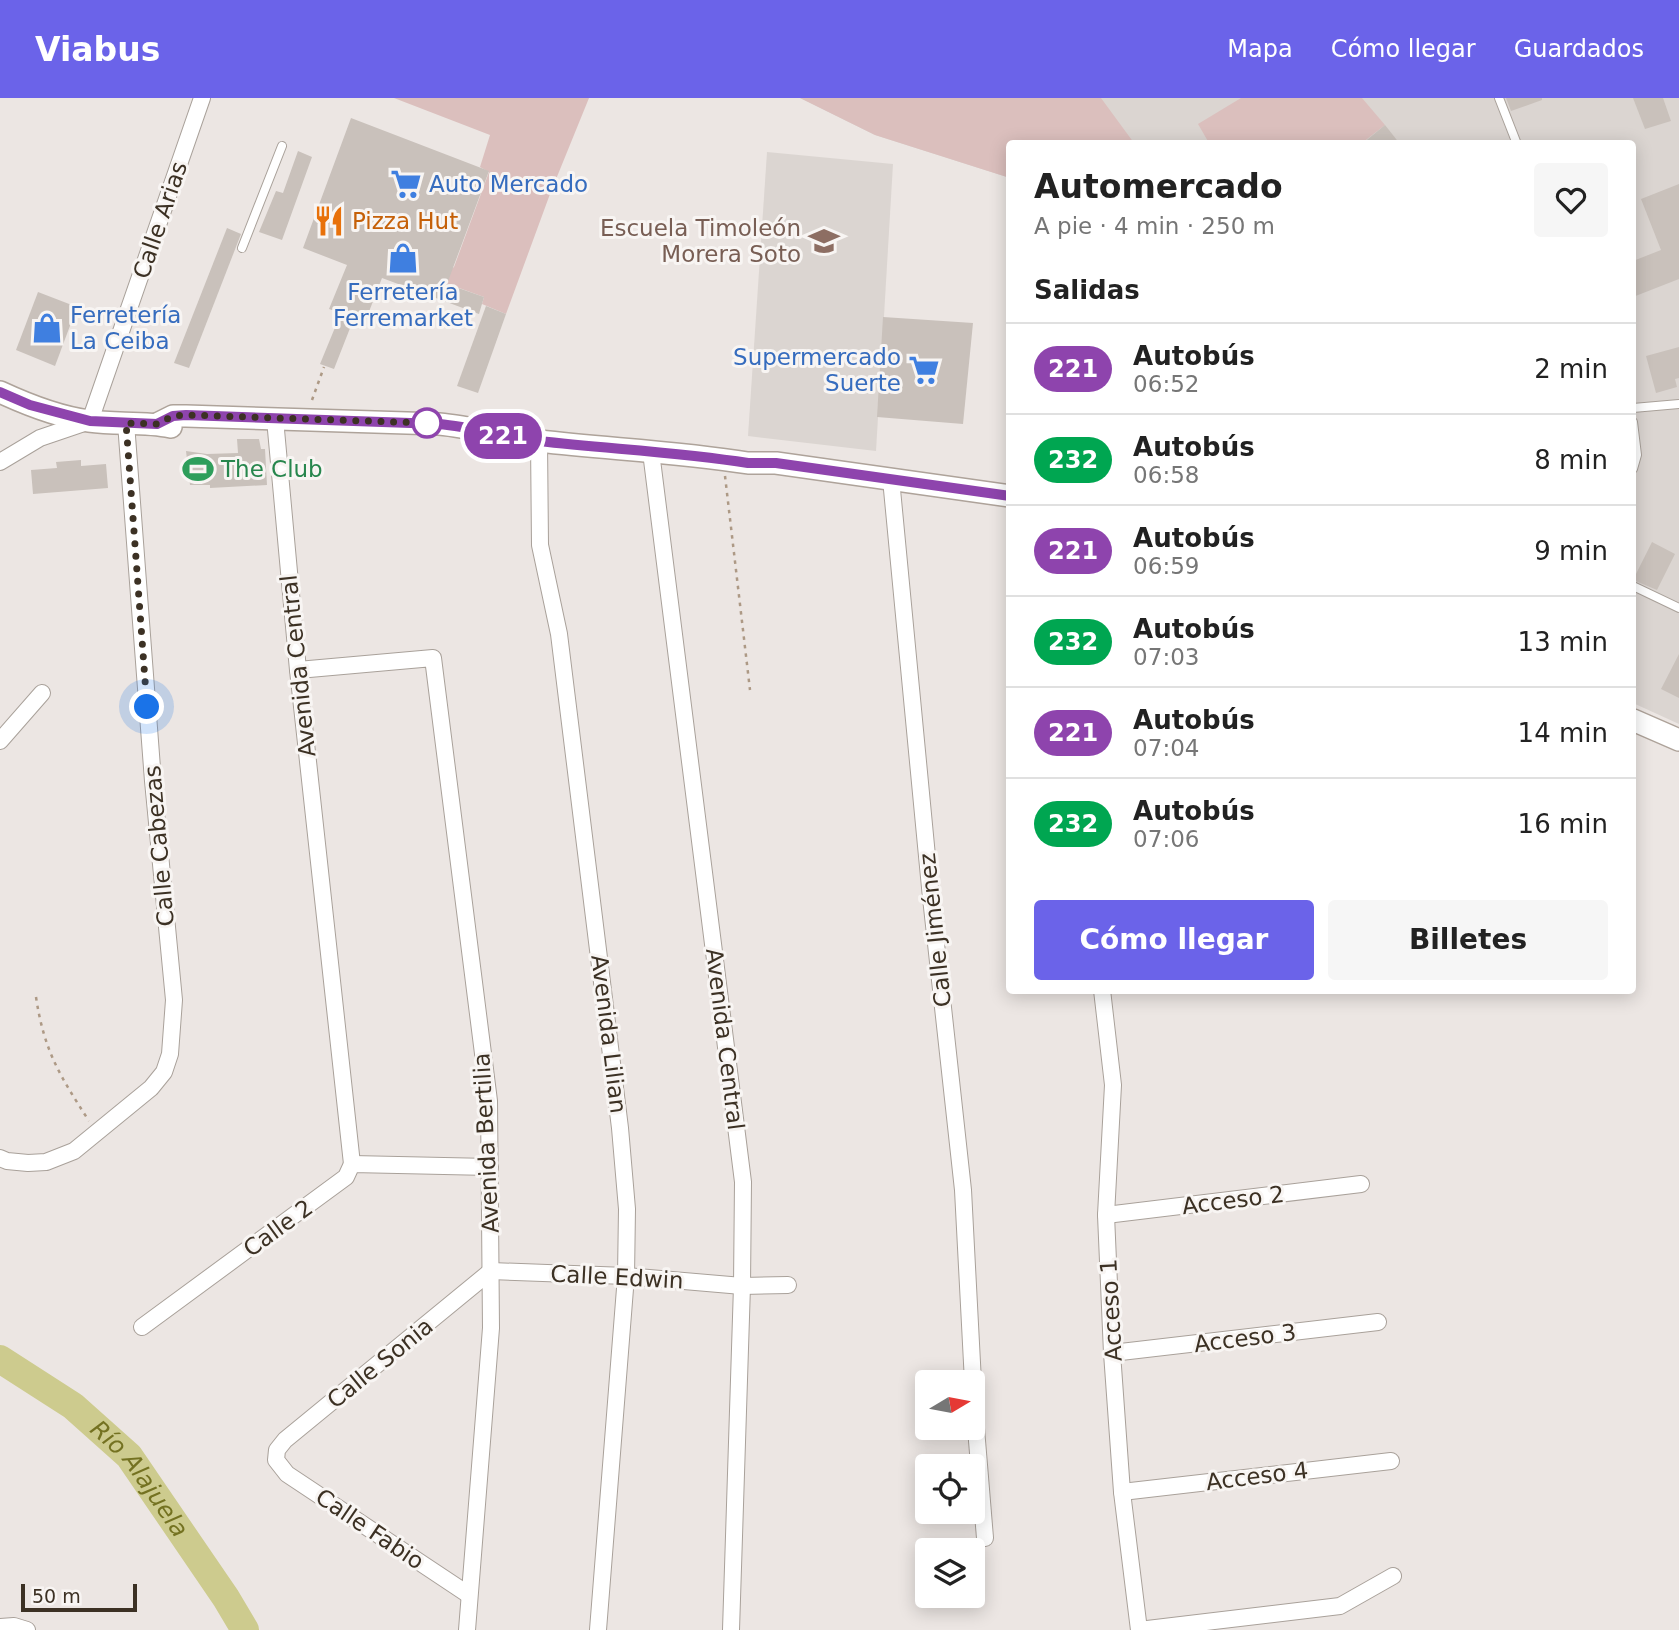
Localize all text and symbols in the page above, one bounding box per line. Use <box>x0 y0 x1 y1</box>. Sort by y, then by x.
text: Viabus <box>35 30 160 69</box>
text: Mapa <box>1227 35 1293 63</box>
text: Cómo llegar <box>1331 35 1476 63</box>
text: Guardados <box>1514 35 1644 63</box>
street label: Calle Arias <box>128 158 192 282</box>
button: heart <box>1534 163 1608 237</box>
supermarket icon: Auto Mercado <box>389 167 423 201</box>
text: Automercado <box>1034 167 1283 206</box>
place label: Auto Mercado <box>429 171 588 197</box>
restaurant icon: Pizza Hut <box>312 204 346 238</box>
place label: Pizza Hut <box>352 208 458 234</box>
text: A pie · 4 min · 250 m <box>1034 213 1275 239</box>
place label: Escuela Timoleón Morera Soto <box>600 215 801 267</box>
school or university icon: Escuela Timoleón Morera Soto <box>807 224 841 258</box>
shop icon: Ferretería Ferremarket <box>386 241 420 275</box>
text: Salidas <box>1034 275 1140 305</box>
place label: Ferretería Ferremarket <box>333 279 473 331</box>
place label: Ferretería La Ceiba <box>70 302 181 354</box>
shop icon: Ferretería La Ceiba <box>30 311 64 345</box>
text: Autobús <box>1133 341 1255 371</box>
place label: Supermercado Suerte <box>733 344 901 396</box>
supermarket icon: Supermercado Suerte <box>907 353 941 387</box>
text: 2 min <box>1534 354 1608 384</box>
text: 221 <box>1048 355 1098 383</box>
text: 06:52 <box>1133 371 1199 397</box>
unlabelled marker <box>412 408 442 438</box>
line badge: 221 <box>463 413 543 459</box>
text: 221 <box>478 422 528 450</box>
text: Autobús <box>1133 432 1255 462</box>
text: 8 min <box>1534 445 1608 475</box>
text: 232 <box>1048 446 1098 474</box>
sports icon: The Club <box>181 452 215 486</box>
place label: The Club <box>220 456 323 482</box>
text: 06:58 <box>1133 462 1199 488</box>
text: Autobús <box>1133 523 1255 553</box>
text: 9 min <box>1534 536 1608 566</box>
text: 221 <box>1048 537 1098 565</box>
text: 06:59 <box>1133 553 1199 579</box>
street label: Avenida Central <box>276 574 320 758</box>
text: Autobús <box>1133 614 1255 644</box>
text: 13 min <box>1518 627 1608 657</box>
text: 232 <box>1048 628 1098 656</box>
text: 07:03 <box>1133 644 1199 670</box>
your location <box>129 689 164 724</box>
text: Autobús <box>1133 705 1255 735</box>
text: 14 min <box>1518 718 1608 748</box>
text: 221 <box>1048 719 1098 747</box>
text: 07:04 <box>1133 735 1199 761</box>
street label: Calle Cabezas <box>139 764 179 928</box>
text: Autobús <box>1133 796 1255 826</box>
text: 16 min <box>1518 809 1608 839</box>
text: 232 <box>1048 810 1098 838</box>
text: 07:06 <box>1133 826 1199 852</box>
street label: Calle Jiménez <box>914 852 956 1008</box>
button: Cómo llegar <box>1034 900 1314 980</box>
button: Billetes <box>1328 900 1608 980</box>
street label: Avenida Central <box>701 947 749 1131</box>
street label: Avenida Lilian <box>586 953 632 1115</box>
street label: Avenida Bertilia <box>468 1052 504 1234</box>
street label: Acceso 2 <box>1180 1181 1286 1219</box>
street label: Calle 2 <box>238 1194 318 1262</box>
street label: Acceso 1 <box>1095 1258 1127 1362</box>
street label: Calle Edwin <box>550 1261 684 1293</box>
street label: Calle Sonia <box>322 1313 438 1413</box>
street label: Acceso 3 <box>1192 1319 1298 1357</box>
north arrow <box>915 1370 985 1440</box>
map controls <box>915 1370 985 1608</box>
water label: Río Alajuela <box>85 1414 194 1542</box>
button: locate <box>915 1454 985 1524</box>
street label: Acceso 4 <box>1204 1457 1310 1495</box>
street label: Calle Fabio <box>311 1483 429 1575</box>
button: layers <box>915 1538 985 1608</box>
scale bar <box>21 1581 136 1613</box>
text: 50 m <box>32 1585 81 1607</box>

